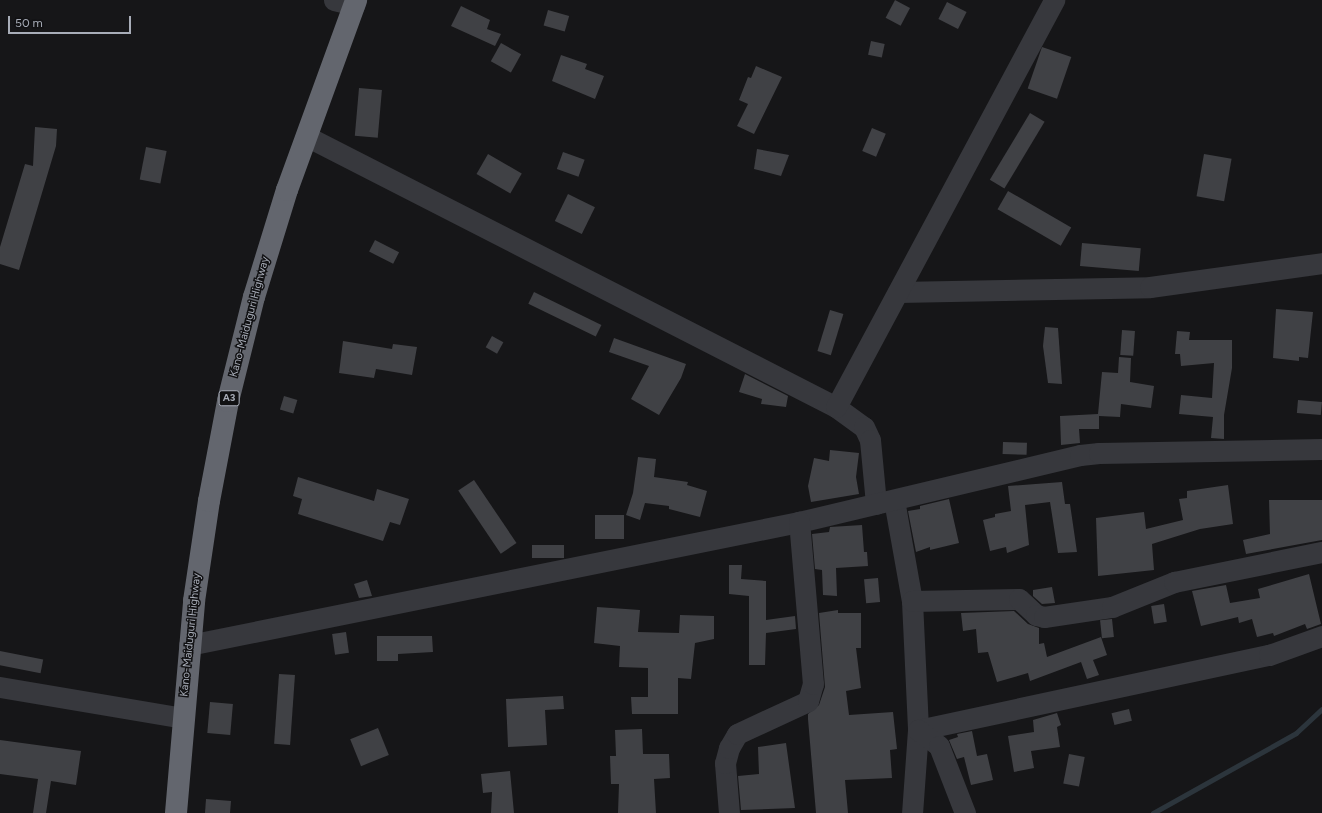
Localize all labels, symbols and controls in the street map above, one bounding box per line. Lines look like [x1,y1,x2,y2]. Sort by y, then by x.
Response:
scale bar [10,8,133,34]
text: 50 m [15,16,43,30]
street label: Kano-Maiduguri Highway [228,255,272,379]
road number: A3 [218,390,240,406]
street label: Kano-Maiduguri Highway [178,573,204,697]

